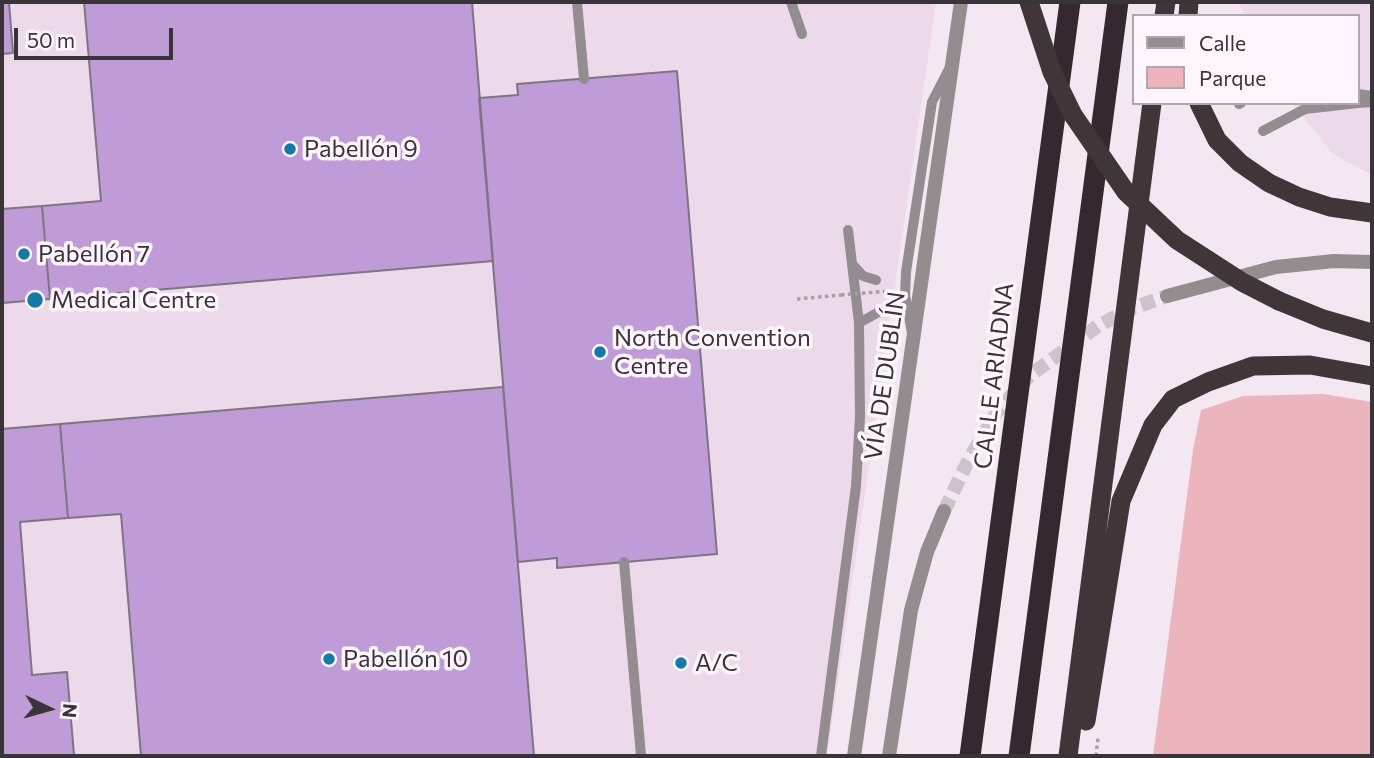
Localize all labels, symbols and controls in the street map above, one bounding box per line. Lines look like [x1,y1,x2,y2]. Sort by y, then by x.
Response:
scale bar [18,14,177,58]
legend [1132,14,1360,105]
text: 50 m [27,27,75,52]
text: Calle [1199,30,1246,55]
text: Parque [1199,65,1266,90]
place label: Pabellón 9 [304,135,418,163]
marker: Pabellón 9 [282,141,298,157]
place label: Pabellón 7 [38,240,150,268]
marker: Pabellón 7 [16,246,32,262]
street label: CALLE ARIADNA [968,281,1020,471]
place label: Medical Centre [51,286,216,314]
marker: Medical Centre [25,290,45,310]
street label: VÍA DE DUBLÍN [859,290,911,462]
place label: North Convention Centre [614,324,811,380]
marker: North Convention Centre [592,344,608,360]
place label: Pabellón 10 [343,645,468,673]
place label: A/C [695,649,738,677]
marker: Pabellón 10 [321,651,337,667]
marker: A/C [673,655,689,671]
north arrow [14,674,84,744]
text: N [58,703,82,719]

